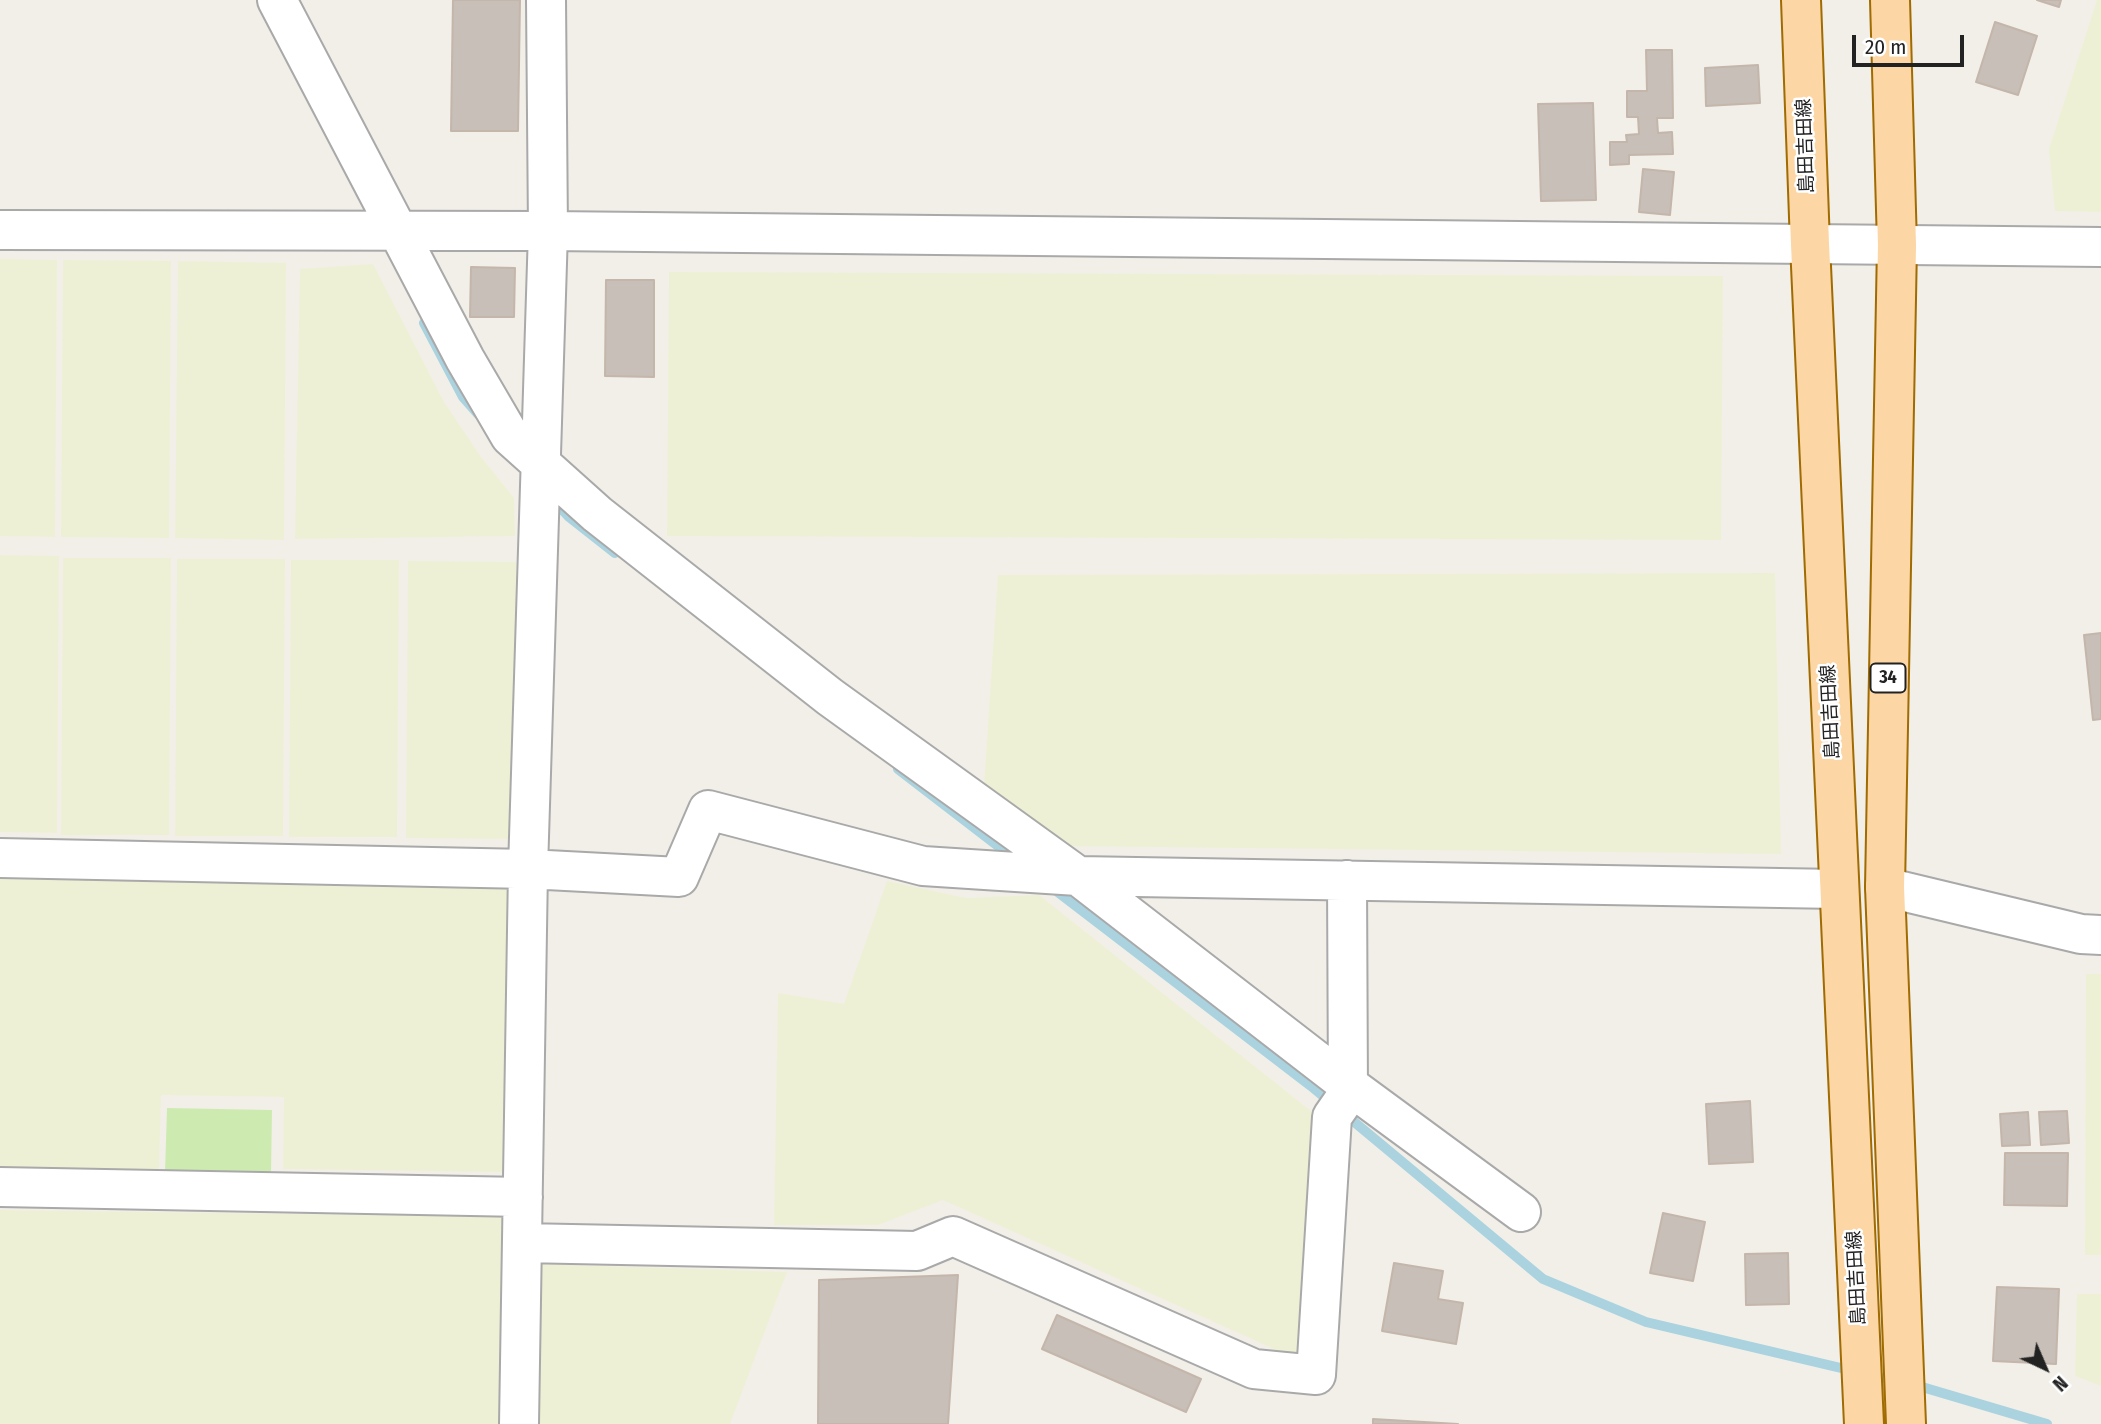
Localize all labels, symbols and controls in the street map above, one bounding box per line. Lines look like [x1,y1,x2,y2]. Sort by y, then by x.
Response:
scale bar [1856,21,1968,65]
text: 20 m [1865,34,1906,60]
street label: 島田吉田線 [1793,98,1819,194]
street label: 島田吉田線 [1817,664,1845,760]
road number: 34 [1870,664,1906,692]
street label: 島田吉田線 [1843,1230,1871,1326]
north arrow [2010,1333,2080,1403]
text: N [2048,1371,2072,1396]

